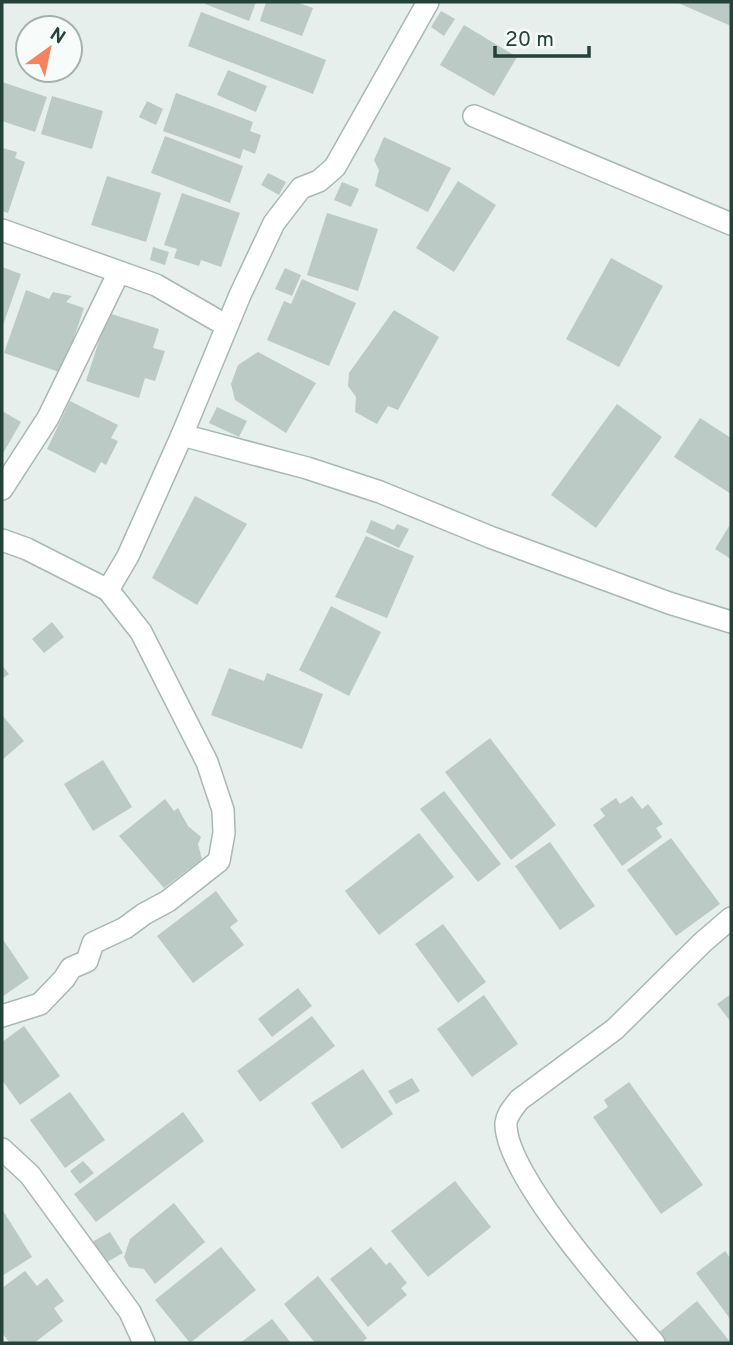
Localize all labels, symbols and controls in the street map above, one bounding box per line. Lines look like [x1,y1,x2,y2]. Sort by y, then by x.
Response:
north arrow [14,14,84,84]
scale bar [495,14,590,58]
text: N [45,23,69,50]
text: 20 m [505,27,554,54]

